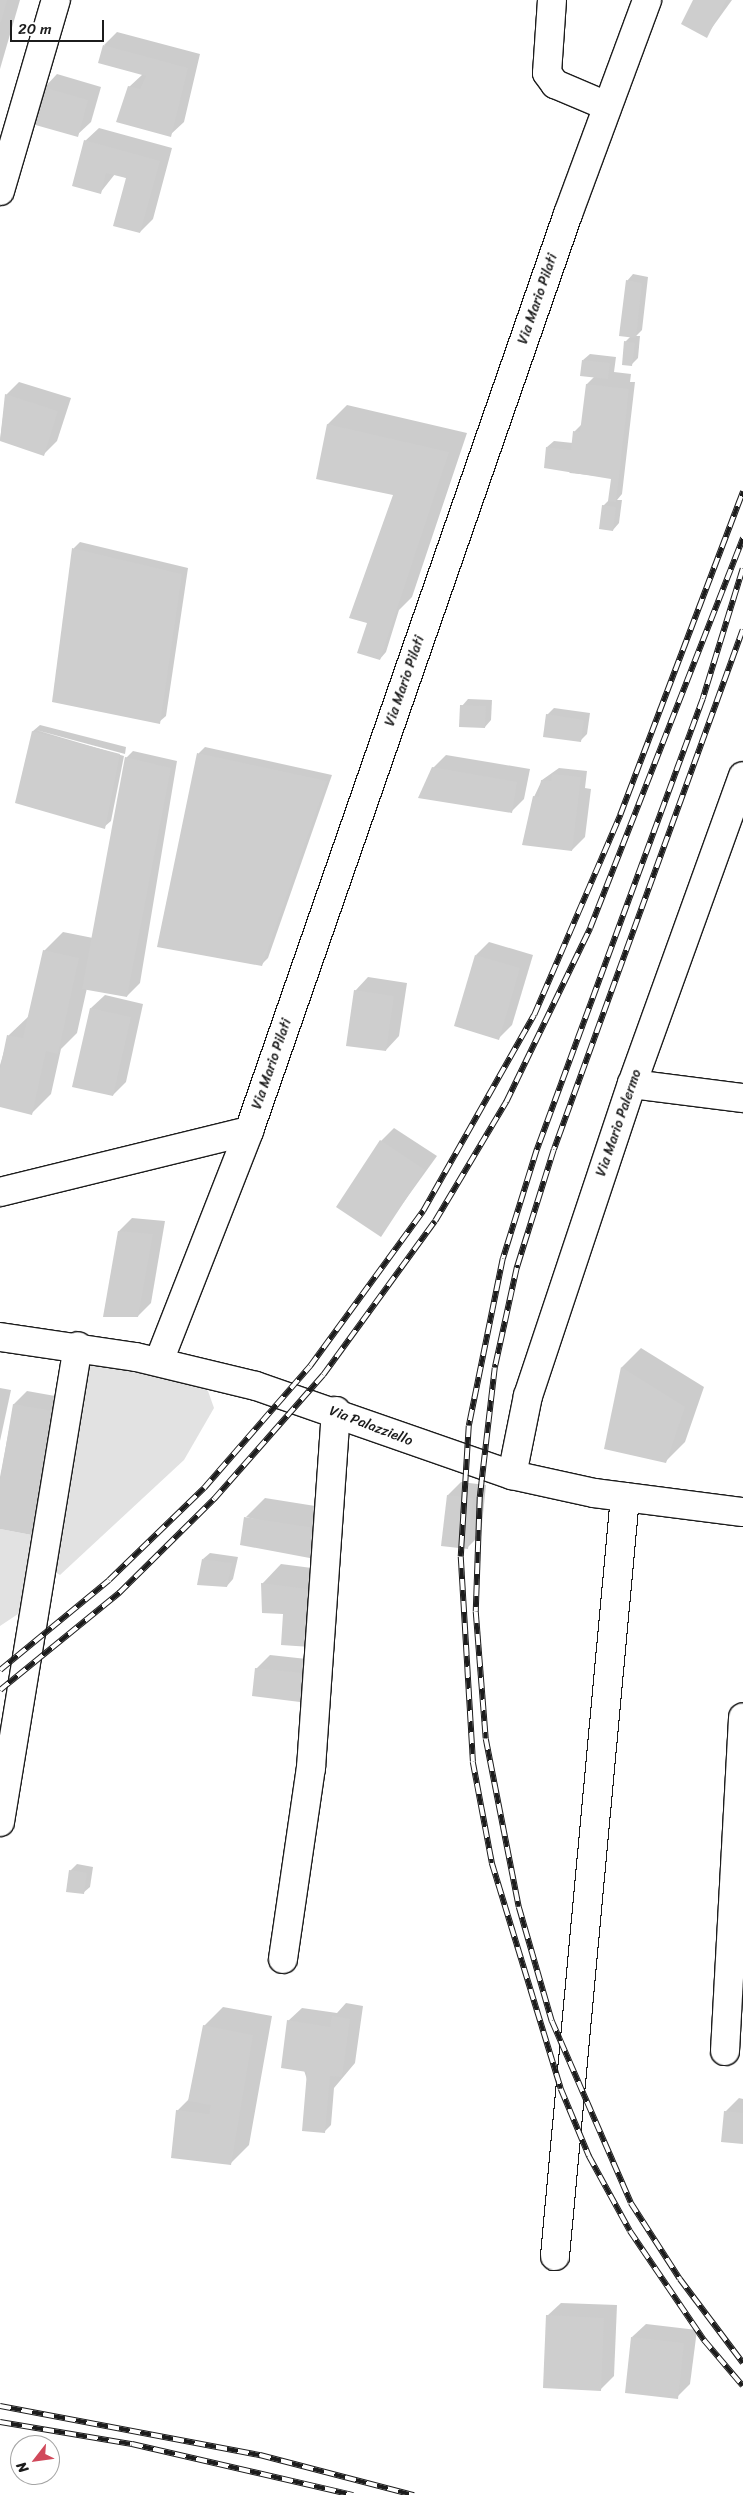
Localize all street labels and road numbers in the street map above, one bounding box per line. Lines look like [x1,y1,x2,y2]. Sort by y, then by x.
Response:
street label: Via Mario Pilati [515,251,561,347]
street label: Via Mario Pilati [382,633,428,729]
street label: Via Mario Pilati [249,1016,295,1112]
street label: Via Mario Palermo [593,1068,645,1178]
street label: Via Palazziello [327,1402,415,1450]

